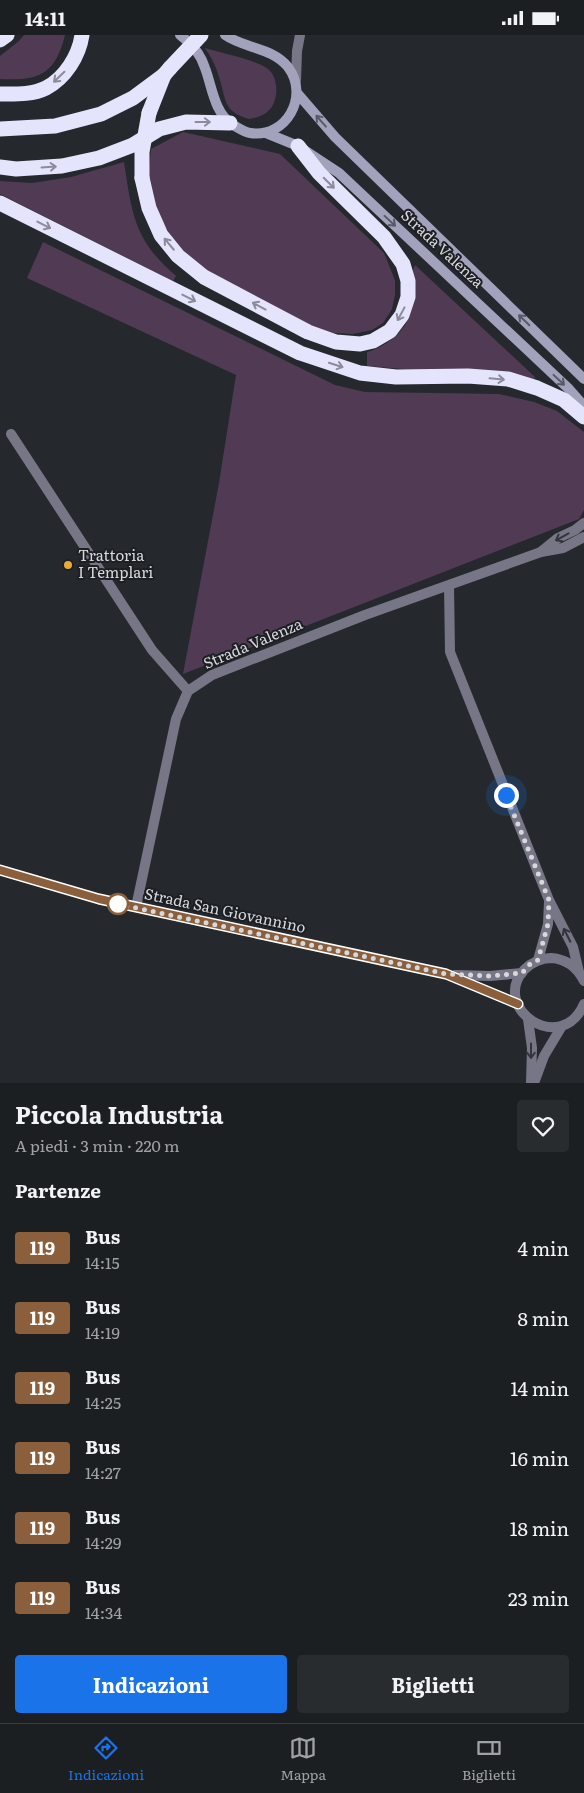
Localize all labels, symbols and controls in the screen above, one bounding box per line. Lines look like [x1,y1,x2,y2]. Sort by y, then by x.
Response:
text: 14:11 [25,4,66,32]
one-way arrow [53,71,66,83]
one-way arrow [315,114,327,127]
one-way arrow [194,117,210,127]
one-way arrow [40,162,56,171]
one-way arrow [323,177,335,190]
street label: Strada Valenza [396,203,490,293]
one-way arrow [383,215,396,227]
one-way arrow [36,220,51,230]
one-way arrow [163,238,174,251]
one-way arrow [181,293,196,303]
one-way arrow [252,301,267,310]
one-way arrow [396,307,406,322]
one-way arrow [519,315,531,327]
one-way arrow [328,361,344,370]
one-way arrow [489,374,505,383]
one-way arrow [553,374,566,386]
one-way arrow [555,532,570,542]
place label: Trattoria I Templari [78,543,153,583]
marker: Trattoria I Templari [62,559,74,571]
street label: Strada Valenza [199,611,306,674]
your location [494,783,519,808]
street label: Strada San Giovannino [143,881,308,938]
unlabelled marker [107,893,129,915]
one-way arrow [562,928,571,943]
one-way arrow [526,1042,536,1059]
text: Piccola Industria [15,1096,223,1131]
button: heart [517,1100,569,1152]
text: A piedi · 3 min · 220 m [15,1133,180,1157]
text: Partenze [15,1176,101,1204]
text: Bus [85,1222,120,1250]
text: 119 [30,1234,55,1261]
text: 4 min [517,1234,569,1262]
text: 14:15 [85,1250,120,1274]
text: Bus [85,1292,120,1320]
text: 119 [30,1304,55,1331]
text: 8 min [517,1304,569,1332]
text: 14:19 [85,1320,120,1344]
text: Bus [85,1362,120,1390]
text: 119 [30,1374,55,1401]
text: 14 min [510,1374,569,1402]
text: 14:25 [85,1390,121,1414]
text: Bus [85,1432,120,1460]
text: 119 [30,1444,55,1471]
text: 16 min [510,1444,569,1472]
text: 14:27 [85,1460,121,1484]
text: Bus [85,1502,120,1530]
text: 119 [30,1514,55,1541]
text: 18 min [510,1514,569,1542]
text: 14:29 [85,1530,121,1554]
text: Bus [85,1572,120,1600]
text: 119 [30,1584,55,1611]
text: 23 min [508,1584,569,1612]
text: 14:34 [85,1600,122,1624]
button: Indicazioni [15,1655,287,1713]
button: Biglietti [297,1655,569,1713]
tab: Indicazioni [68,1734,144,1784]
tab: Mappa [280,1734,326,1784]
tab: Biglietti [462,1734,516,1784]

